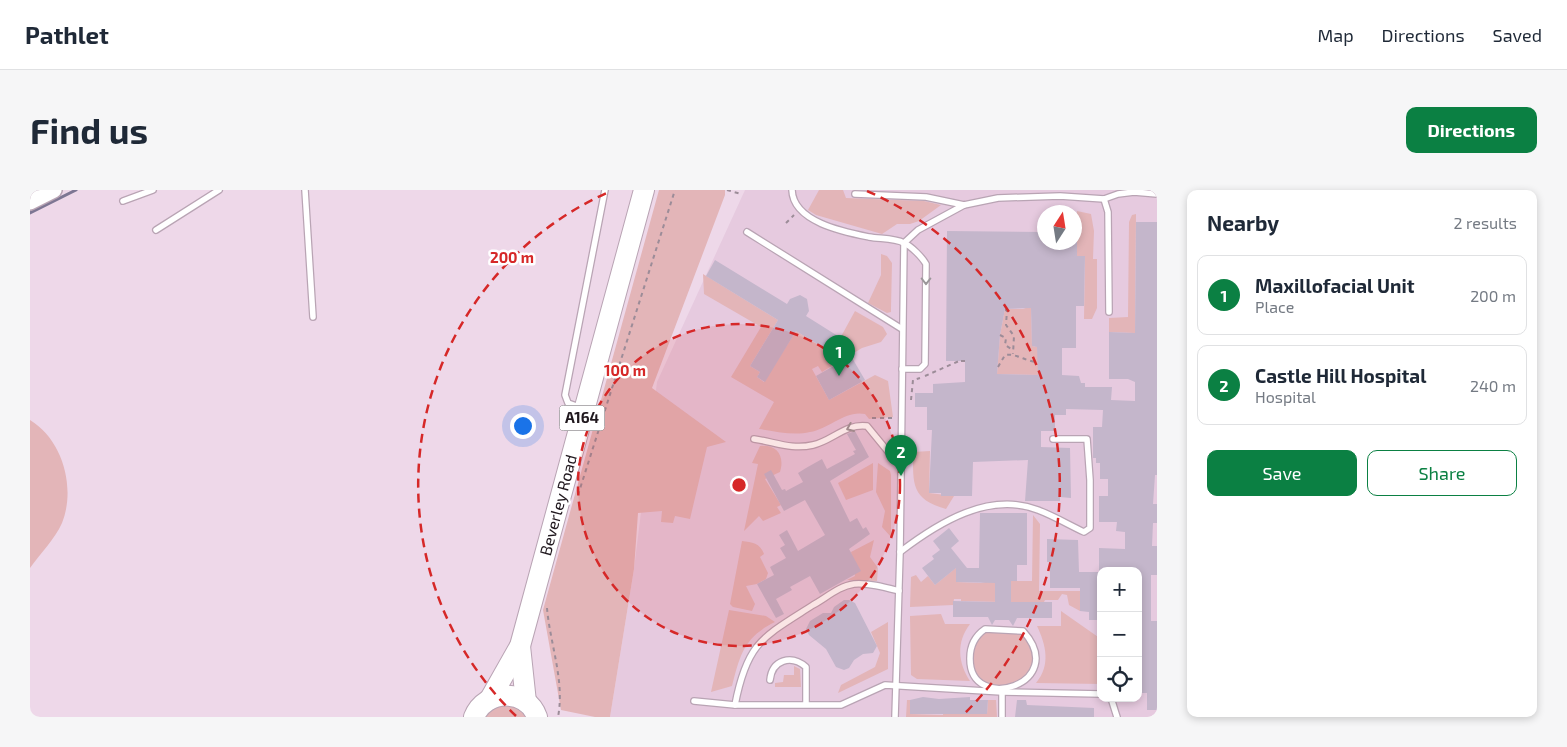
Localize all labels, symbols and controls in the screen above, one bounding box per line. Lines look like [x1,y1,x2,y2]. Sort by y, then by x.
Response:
text: Pathlet [25,20,109,49]
text: Map [1317,24,1354,46]
text: Directions [1382,24,1465,46]
text: Saved [1493,24,1542,46]
button: Directions [1406,107,1537,153]
text: Find us [30,109,148,151]
north arrow [1037,205,1082,250]
text: Nearby [1207,210,1279,235]
text: 2 results [1454,213,1517,232]
text: 200 m [490,248,534,266]
text: Maxillofacial Unit [1255,274,1414,297]
one-way arrow [921,278,931,286]
text: 1 [1221,286,1227,305]
text: 200 m [1470,286,1516,305]
text: Place [1255,297,1294,316]
pin: 1 [823,335,855,376]
text: 100 m [604,361,646,379]
text: Castle Hill Hospital [1255,364,1426,387]
text: 2 [1219,376,1229,395]
text: 240 m [1470,376,1516,395]
text: Hospital [1255,387,1316,406]
road number: A164 [560,406,604,430]
your location [510,413,536,439]
one-way arrow [846,421,855,432]
pin: 2 [885,435,917,476]
button: Save [1207,450,1357,496]
button: Share [1367,450,1517,496]
street label: Beverley Road [535,452,580,557]
centre of rings [730,476,748,494]
map controls [1097,567,1142,702]
button: + [1097,567,1142,612]
button: − [1097,612,1142,657]
button: locate [1097,657,1142,702]

